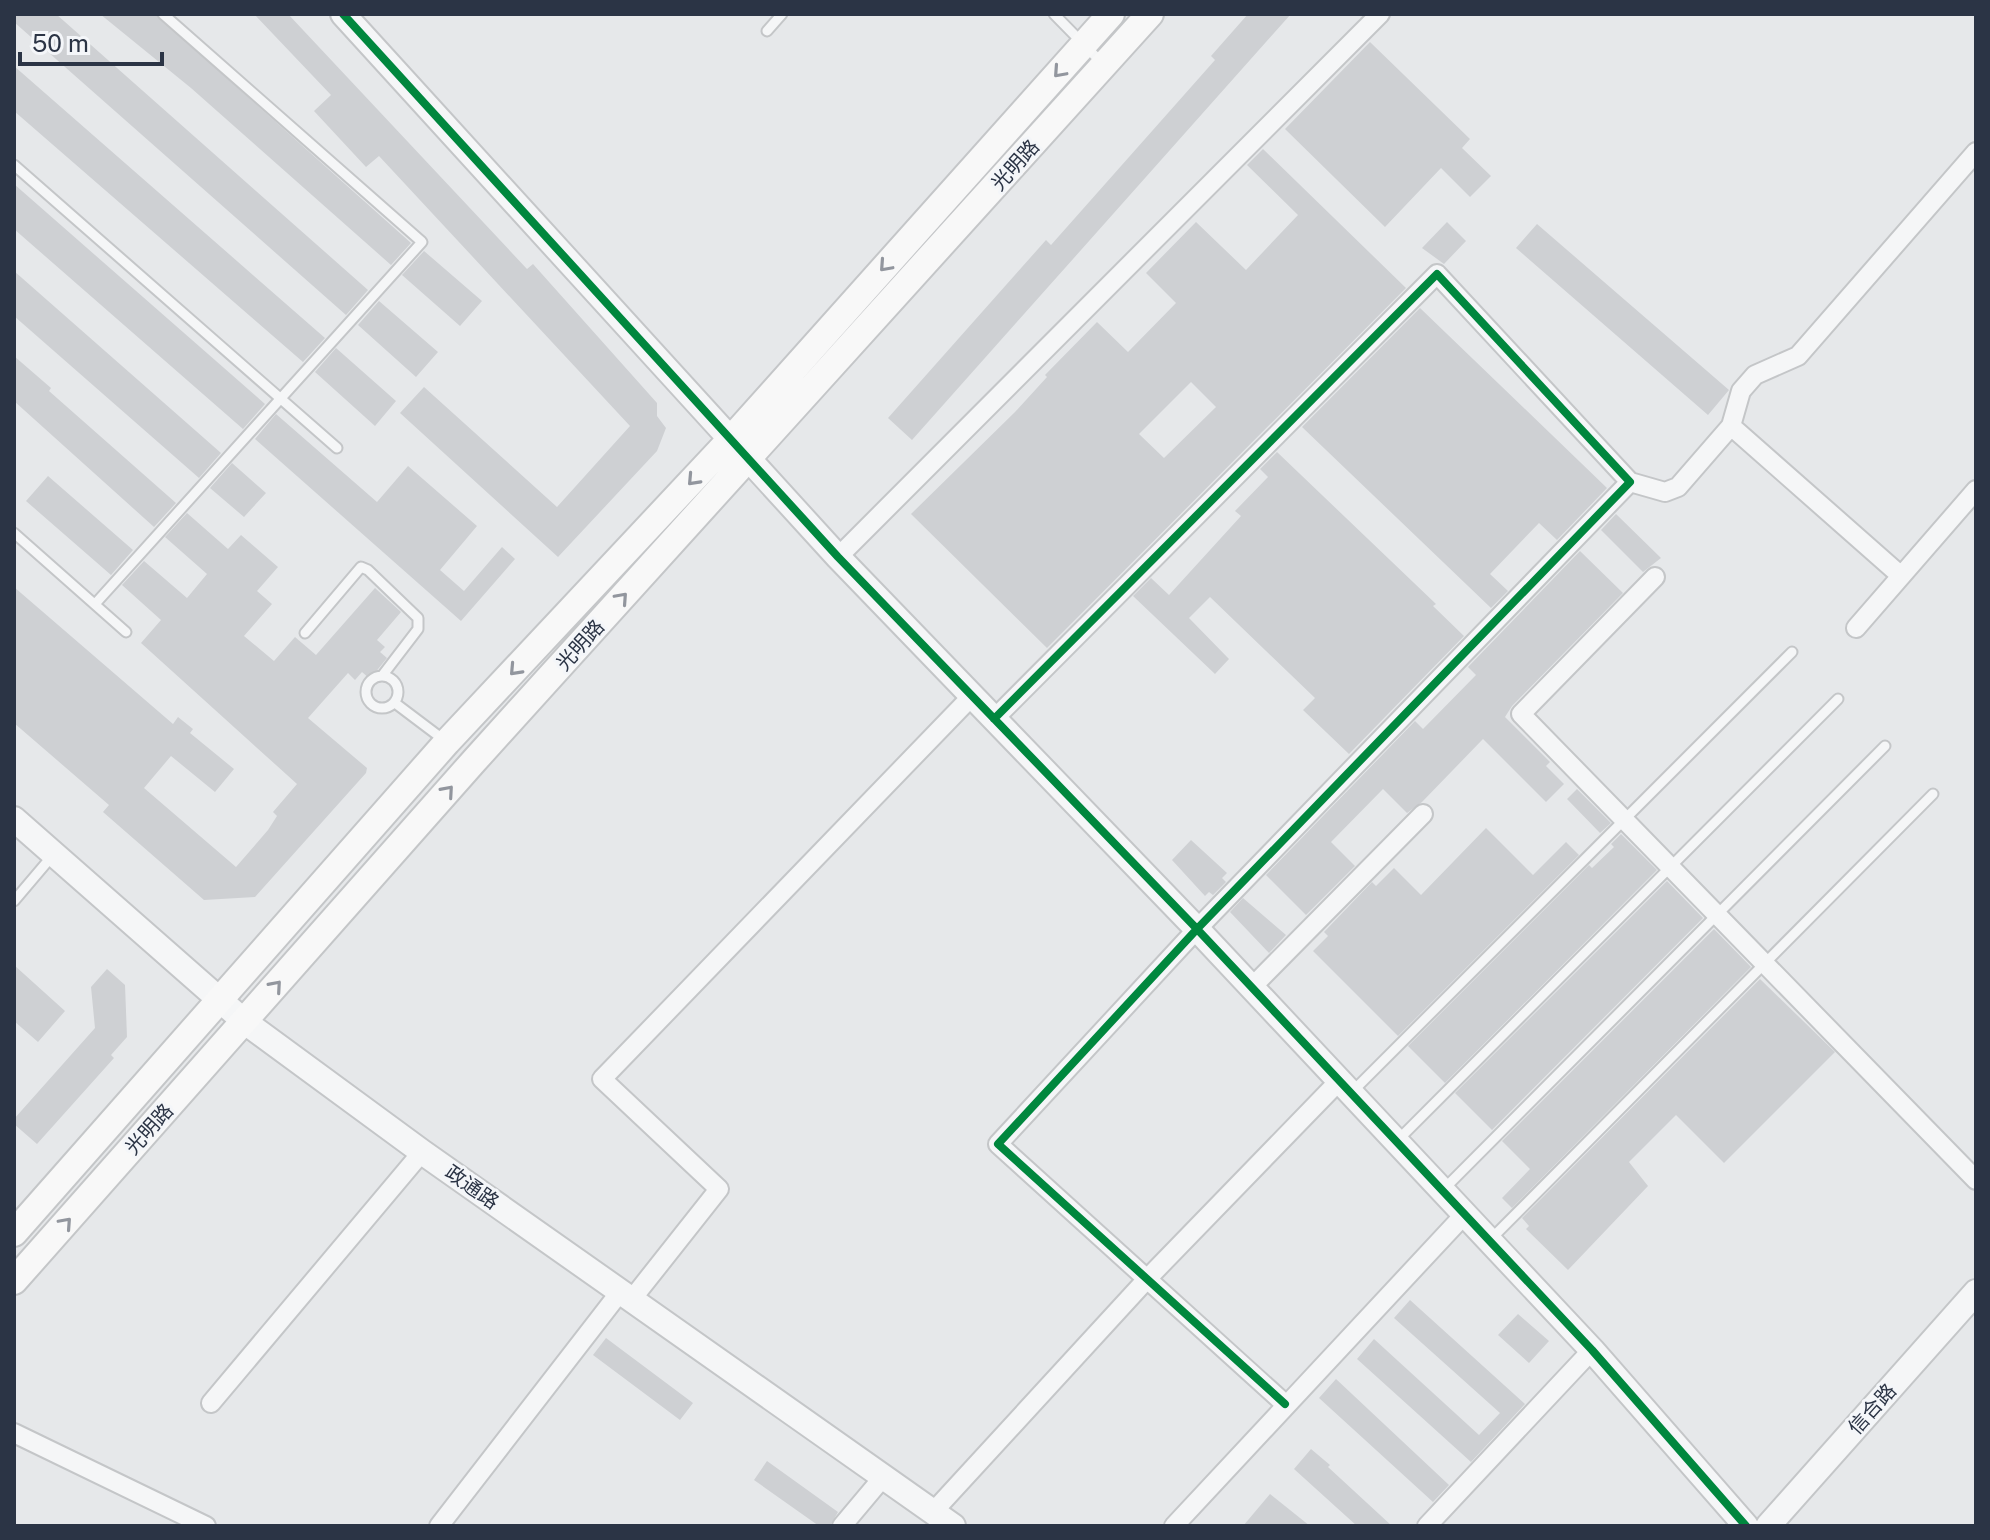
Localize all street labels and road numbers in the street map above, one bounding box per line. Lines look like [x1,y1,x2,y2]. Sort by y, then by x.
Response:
street label: 光明路 [986,135,1044,195]
street label: 光明路 [551,615,609,675]
street label: 光明路 [120,1099,178,1159]
street label: 政通路 [441,1160,503,1214]
street label: 信合路 [1843,1379,1901,1439]

